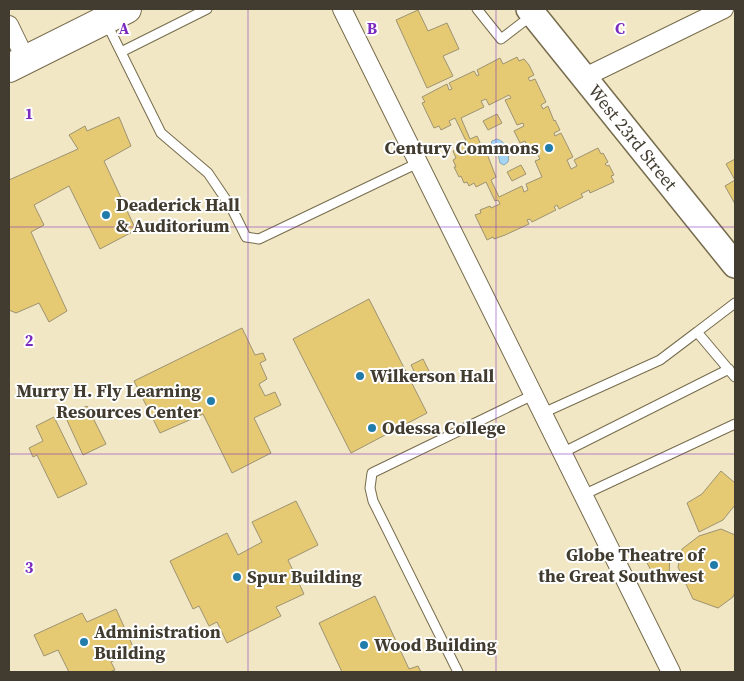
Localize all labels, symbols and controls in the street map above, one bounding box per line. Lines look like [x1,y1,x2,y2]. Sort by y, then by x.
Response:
text: A [119,17,130,39]
text: B [367,17,378,39]
text: C [615,17,625,39]
street label: West 23rd Street [582,79,683,196]
text: 1 [25,102,33,124]
place label: Century Commons [385,135,539,160]
marker: Century Commons [543,142,555,154]
place label: Deaderick Hall & Auditorium [116,192,240,238]
marker: Deaderick Hall & Auditorium [100,209,112,221]
text: 2 [25,329,34,351]
place label: Wilkerson Hall [370,363,495,388]
marker: Wilkerson Hall [354,370,366,382]
place label: Murry H. Fly Learning Resources Center [16,378,202,424]
marker: Murry H. Fly Learning Resources Center [205,395,217,407]
place label: Odessa College [382,415,506,440]
marker: Odessa College [366,422,378,434]
place label: Globe Theatre of the Great Southwest [538,542,706,588]
text: 3 [25,556,34,578]
marker: Globe Theatre of the Great Southwest [708,559,720,571]
place label: Spur Building [247,564,362,589]
marker: Spur Building [231,571,243,583]
place label: Administration Building [94,619,221,665]
place label: Wood Building [374,632,497,657]
marker: Administration Building [78,636,90,648]
marker: Wood Building [358,639,370,651]

